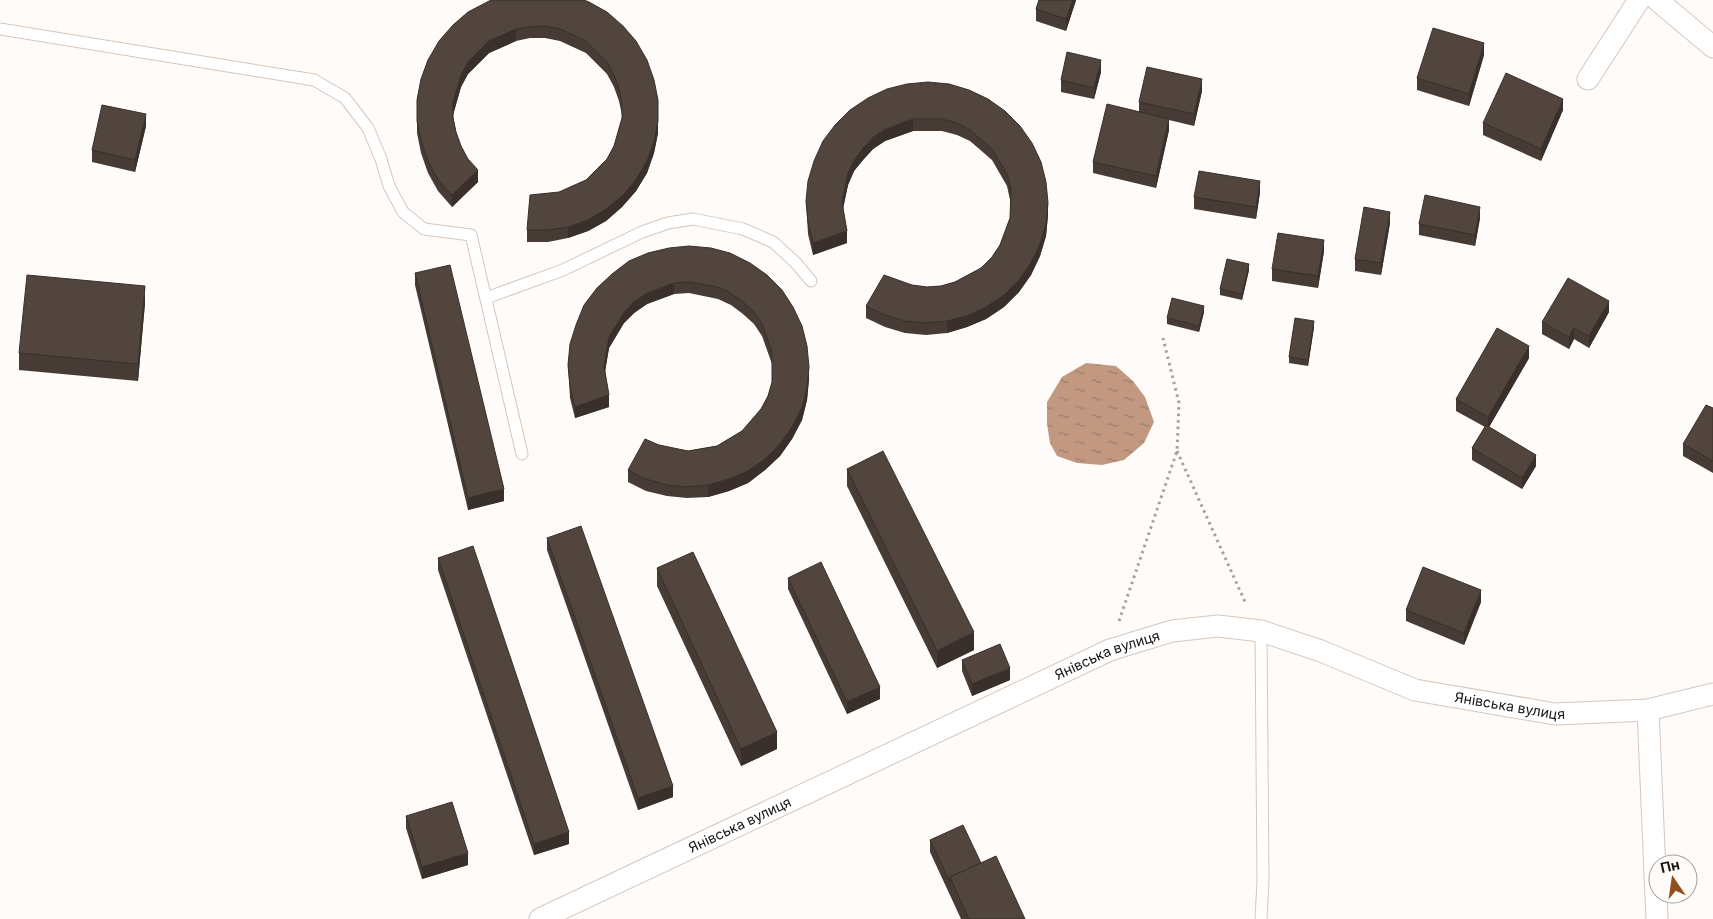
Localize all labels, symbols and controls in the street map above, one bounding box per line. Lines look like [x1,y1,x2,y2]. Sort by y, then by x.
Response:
street label: Янівська вулиця [1052,626,1162,683]
street label: Янівська вулиця [1454,688,1565,722]
street label: Янівська вулиця [686,793,794,856]
north arrow [1648,854,1698,904]
text: Пн [1659,855,1681,876]

